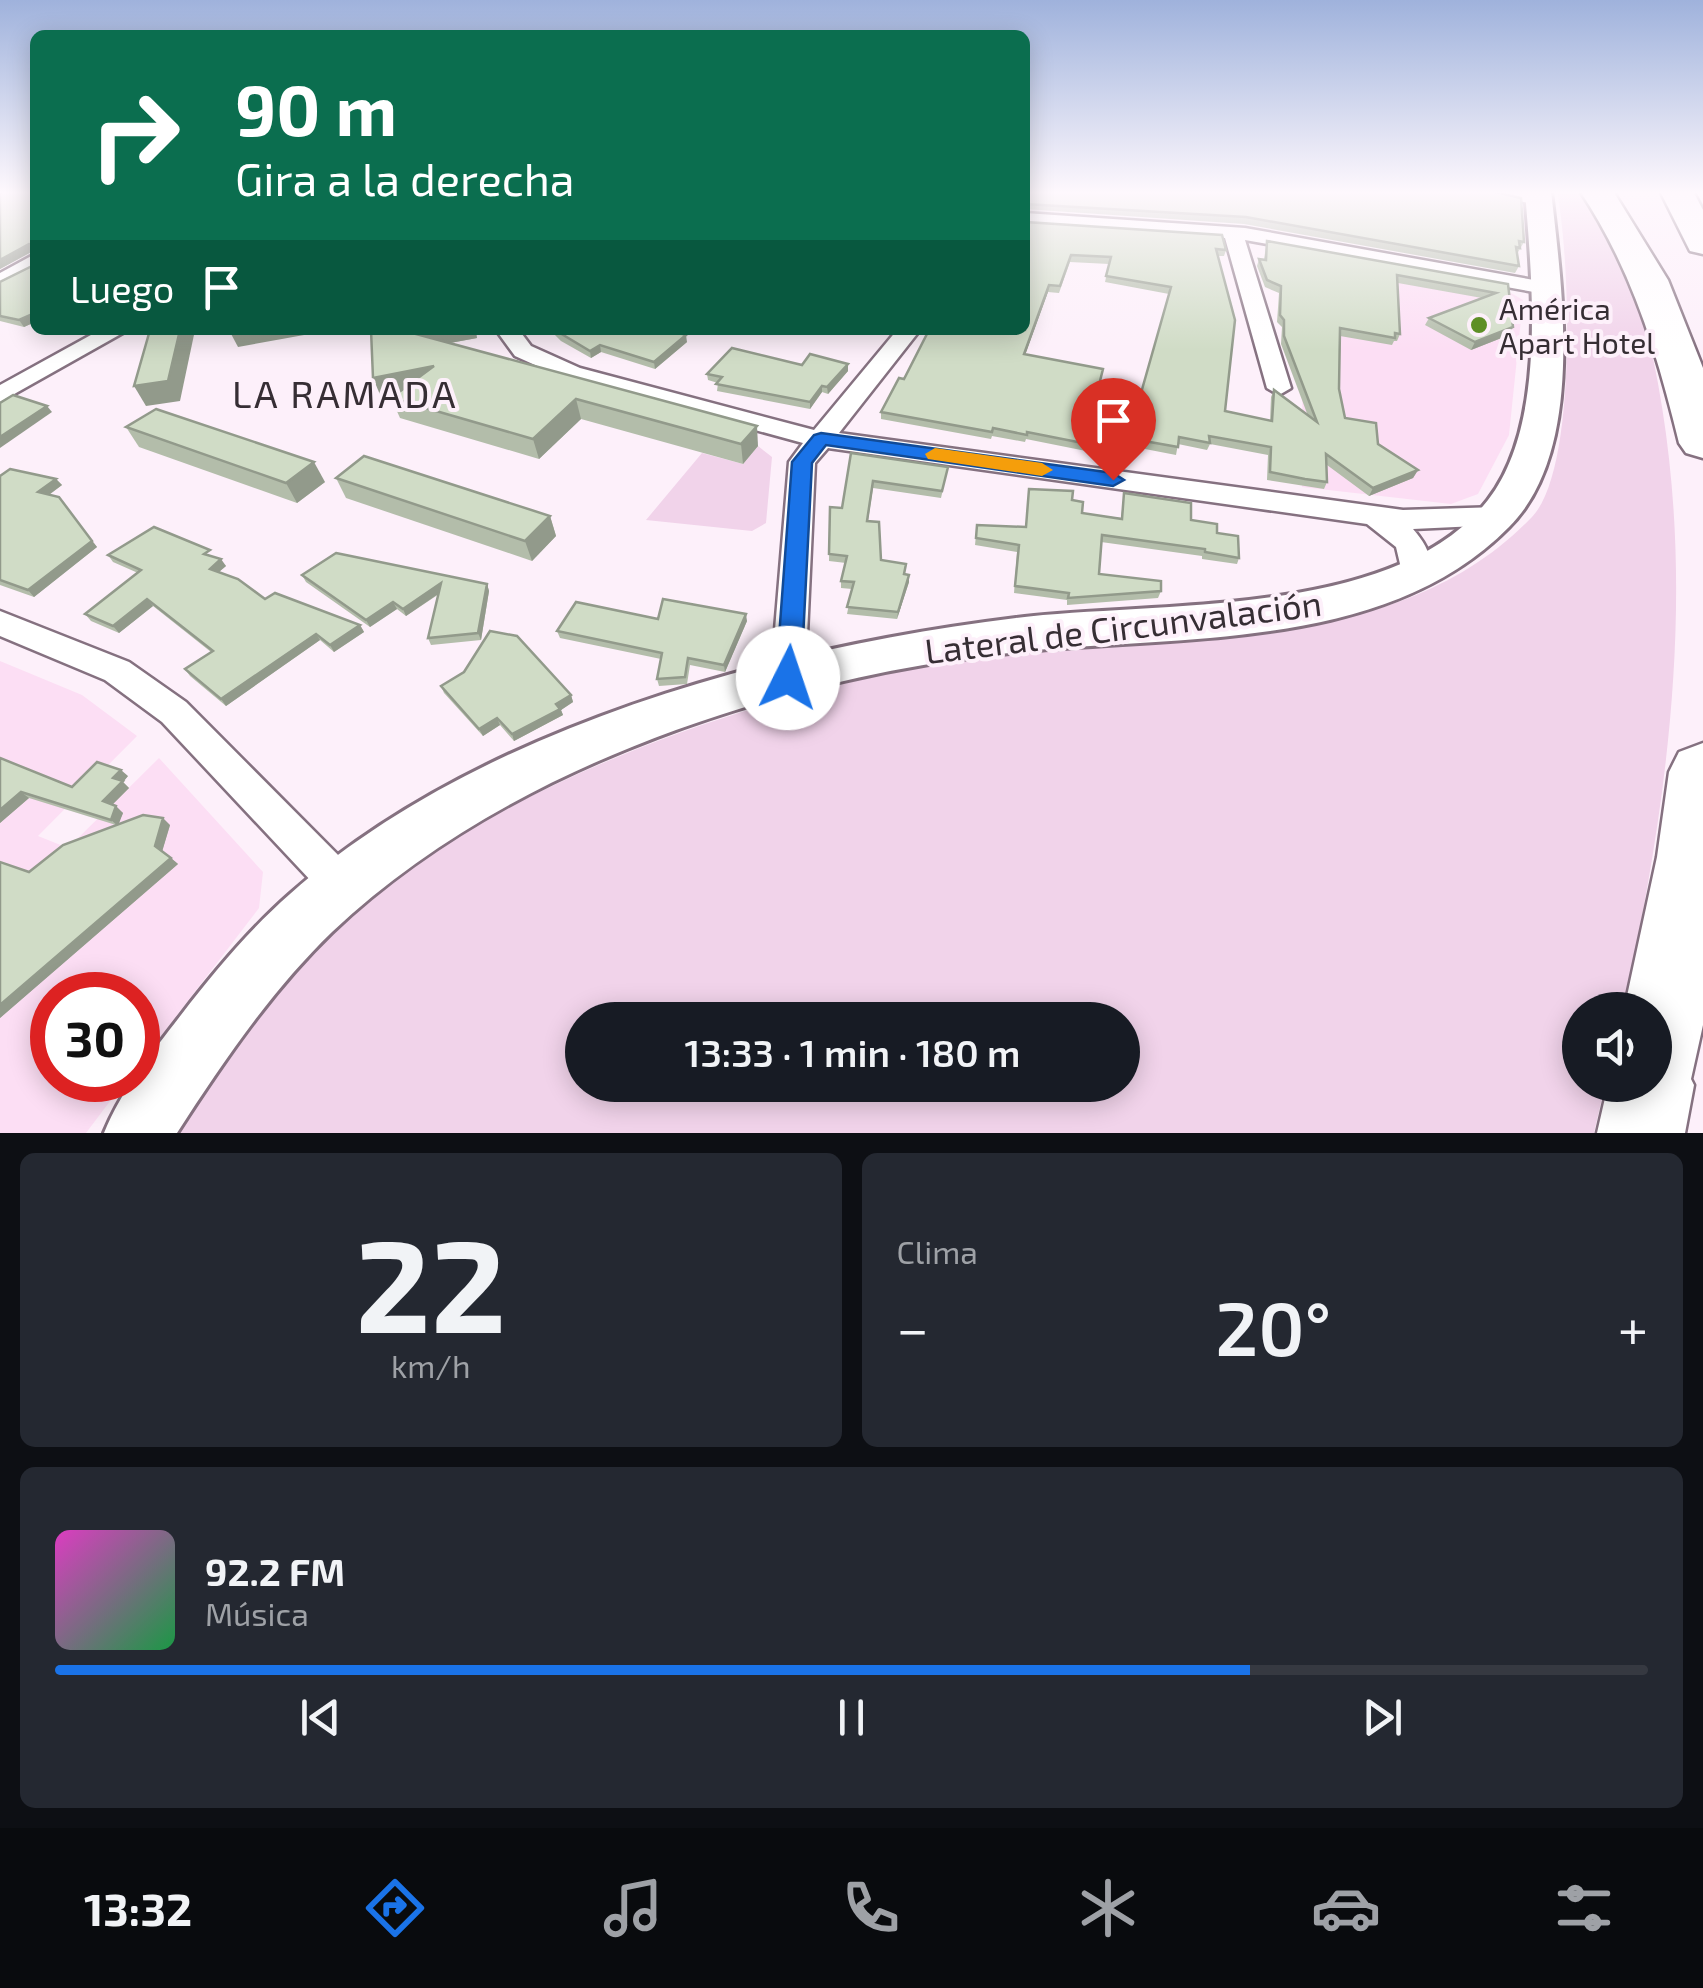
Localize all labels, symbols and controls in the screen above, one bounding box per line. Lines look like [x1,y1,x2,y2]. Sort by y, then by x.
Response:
text: 90 m [235,66,397,150]
icon: right [70,70,200,200]
text: Gira a la derecha [235,151,574,205]
icon: arrive [194,260,249,315]
text: Luego [70,265,174,311]
place label: América Apart Hotel [1499,290,1655,360]
marker: América Apart Hotel [1468,314,1490,336]
district label: LA RAMADA [232,370,458,416]
pin [1071,378,1156,481]
icon: arrive [1086,393,1141,448]
street label: Lateral de Circunvalación [922,581,1324,671]
position arrow [736,626,840,730]
speed limit sign: 30 [30,972,160,1102]
map controls [1562,992,1672,1102]
button: sound [1562,992,1672,1102]
text: 13:33 · 1 min · 180 m [685,1029,1020,1075]
text: 22 [355,1203,506,1359]
text: Clima [897,1232,978,1270]
text: 20° [1215,1281,1331,1371]
text: − [897,1294,929,1360]
text: + [1618,1294,1648,1360]
text: km/h [391,1346,470,1384]
text: 92.2 FM [205,1548,345,1594]
text: Música [205,1594,309,1632]
icon: previous [293,1690,348,1745]
icon: pause [824,1690,879,1745]
icon: next [1355,1690,1410,1745]
icon: directions [360,1873,430,1943]
icon: music [598,1873,668,1943]
icon: phone [836,1873,906,1943]
icon: climate [1073,1873,1143,1943]
icon: car [1311,1873,1381,1943]
icon: filters [1549,1873,1619,1943]
text: 13:32 [84,1881,192,1935]

